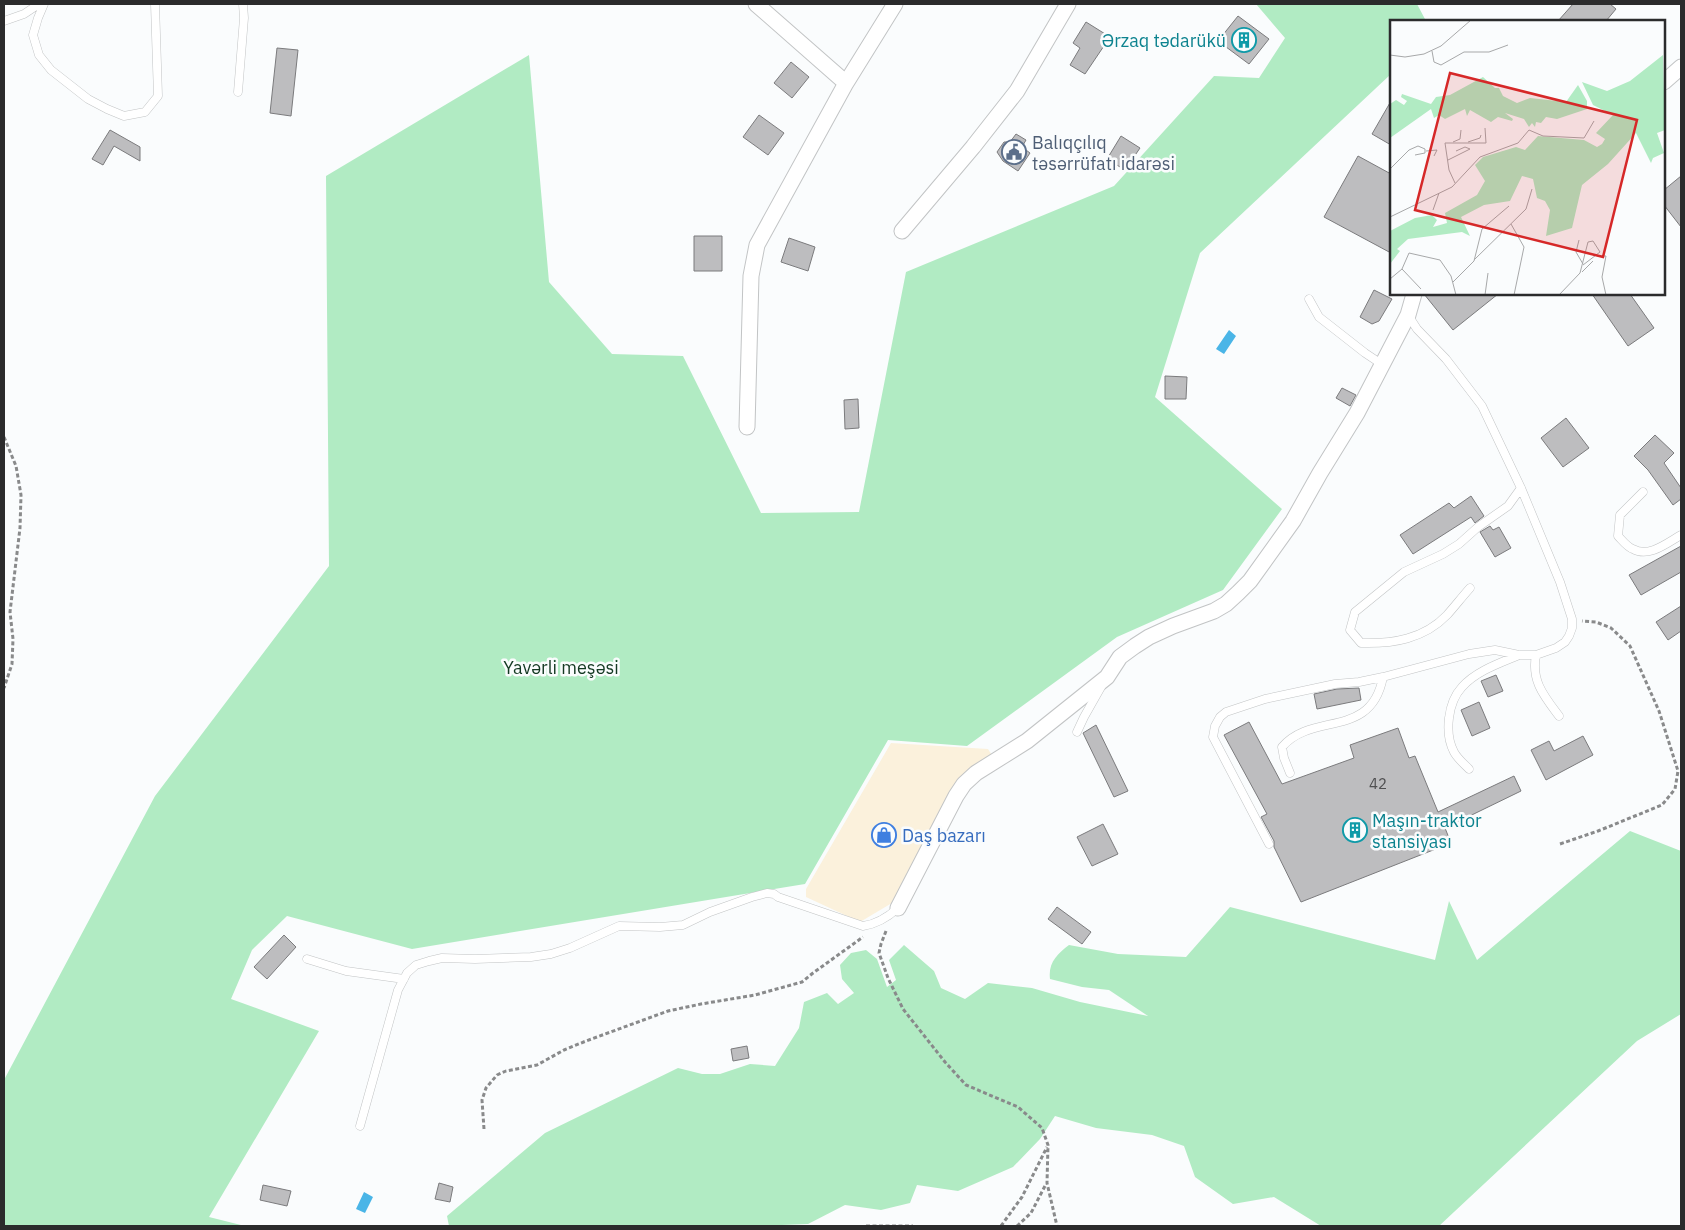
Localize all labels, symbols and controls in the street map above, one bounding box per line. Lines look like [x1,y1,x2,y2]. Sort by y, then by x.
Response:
inset map [1390,20,1665,295]
building icon: Ərzaq tədarükü [1231,27,1257,53]
place label: Ərzaq tədarükü [1101,29,1226,52]
place label: Balıqçılıq təsərrüfatı idarəsi [1032,131,1175,175]
public building icon: Balıqçılıq təsərrüfatı idarəsi [1001,139,1027,165]
park label: Yavərli meşəsi [503,656,619,679]
house number: 42 [1369,774,1387,793]
place label: Maşın-traktor stansiyası [1372,809,1482,853]
building icon: Maşın-traktor stansiyası [1342,817,1368,843]
shop icon: Daş bazarı [871,822,897,848]
place label: Daş bazarı [902,824,986,847]

